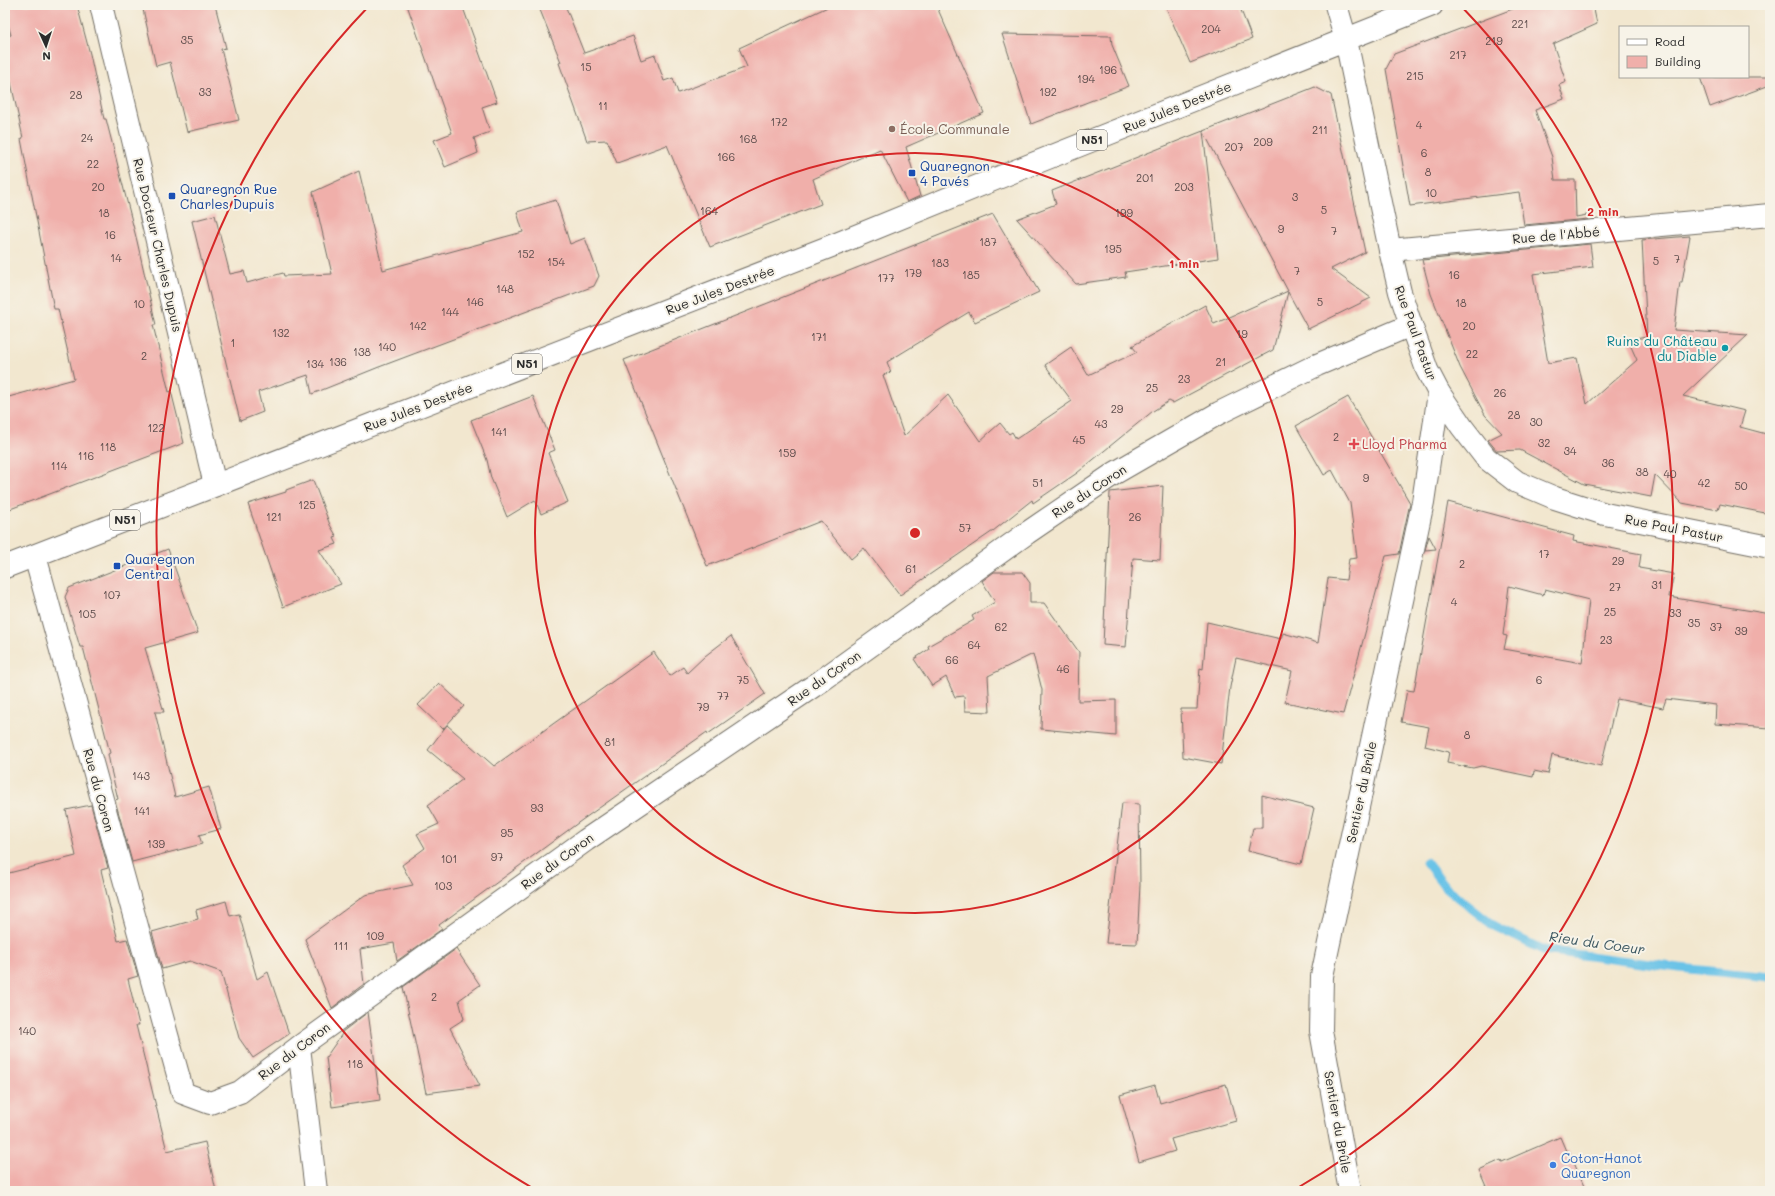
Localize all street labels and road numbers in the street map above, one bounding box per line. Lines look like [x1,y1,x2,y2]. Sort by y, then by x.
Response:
street label: Rue Jules Destrée [1120,77,1233,136]
road number: N51 [1077,130,1107,150]
street label: Rue Docteur Charles Dupuis [130,156,187,334]
street label: Rue de l'Abbé [1511,222,1600,247]
street label: Rue Jules Destrée [663,261,777,318]
street label: Rue Paul Pastur [1391,283,1442,383]
road number: N51 [512,354,542,374]
street label: Rue Jules Destrée [361,378,475,435]
street label: Rue du Coron [1048,460,1129,521]
road number: N51 [110,510,140,530]
street label: Rue Paul Pastur [1623,510,1725,545]
street label: Rue du Coron [784,646,864,709]
street label: Sentier du Brûle [1341,739,1380,844]
street label: Rue du Coron [80,746,119,833]
street label: Rue du Coron [517,829,596,893]
street label: Rue du Coron [254,1018,333,1083]
street label: Sentier du Brûle [1321,1069,1356,1174]

